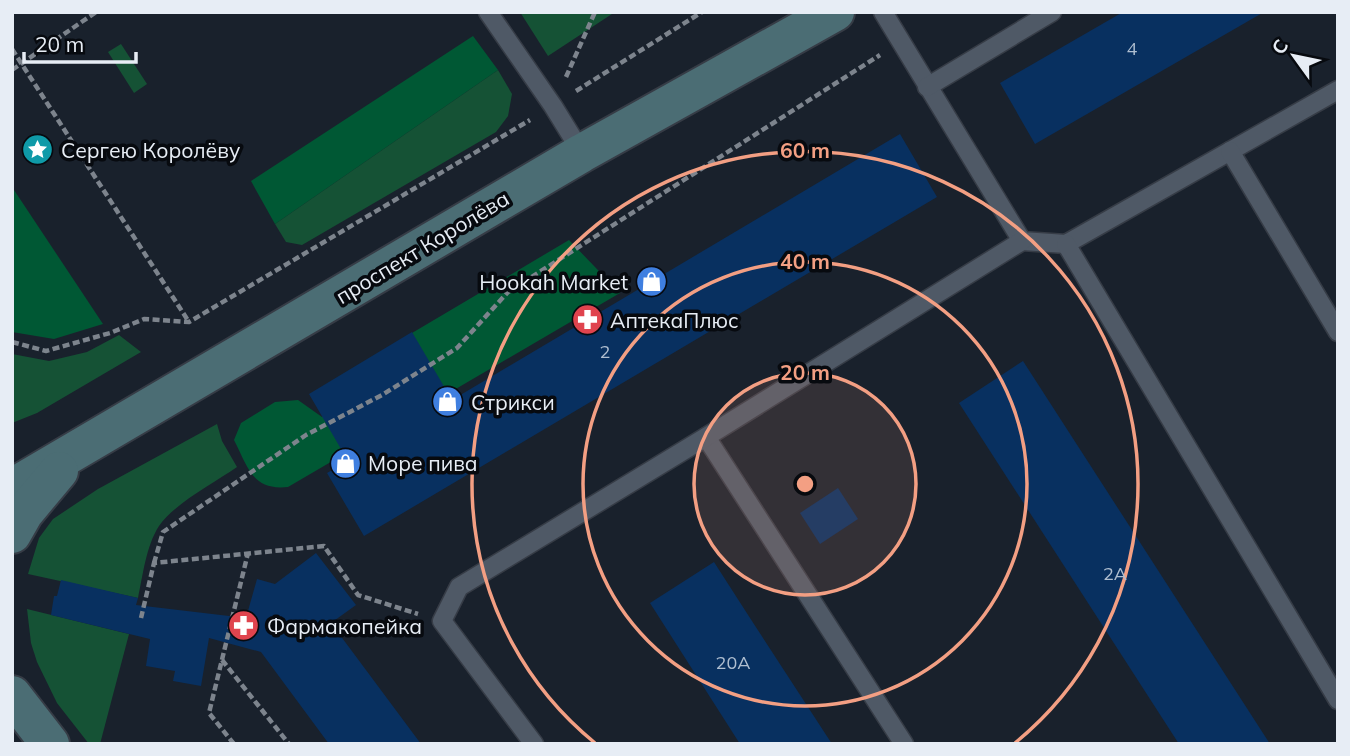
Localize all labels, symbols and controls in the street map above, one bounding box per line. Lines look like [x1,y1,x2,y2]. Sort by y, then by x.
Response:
scale bar [24,21,136,65]
north arrow [1259,21,1329,91]
text: 20 m [35,31,84,57]
text: С [1266,35,1293,59]
house number: 4 [1127,37,1138,60]
place icon: Сергею Королёву [21,133,55,167]
place label: Сергею Королёву [61,137,240,163]
text: 60 m [780,137,830,163]
street label: проспект Королёва [331,185,513,309]
text: 40 m [780,248,830,274]
shop icon: Hookah Market [634,265,668,299]
place label: Hookah Market [479,269,628,295]
pharmacy icon: АптекаПлюс [570,303,604,337]
place label: АптекаПлюс [610,307,739,333]
house number: 2 [600,340,610,363]
text: 20 m [780,359,830,385]
shop icon: Стрикси [431,385,465,419]
place label: Стрикси [471,389,555,415]
shop icon: Море пива [328,446,362,480]
place label: Море пива [368,450,478,476]
centre of rings [793,472,817,496]
house number: 2А [1103,562,1127,585]
pharmacy icon: Фармакопейка [227,609,261,643]
place label: Фармакопейка [267,613,422,639]
house number: 20А [716,651,750,674]

